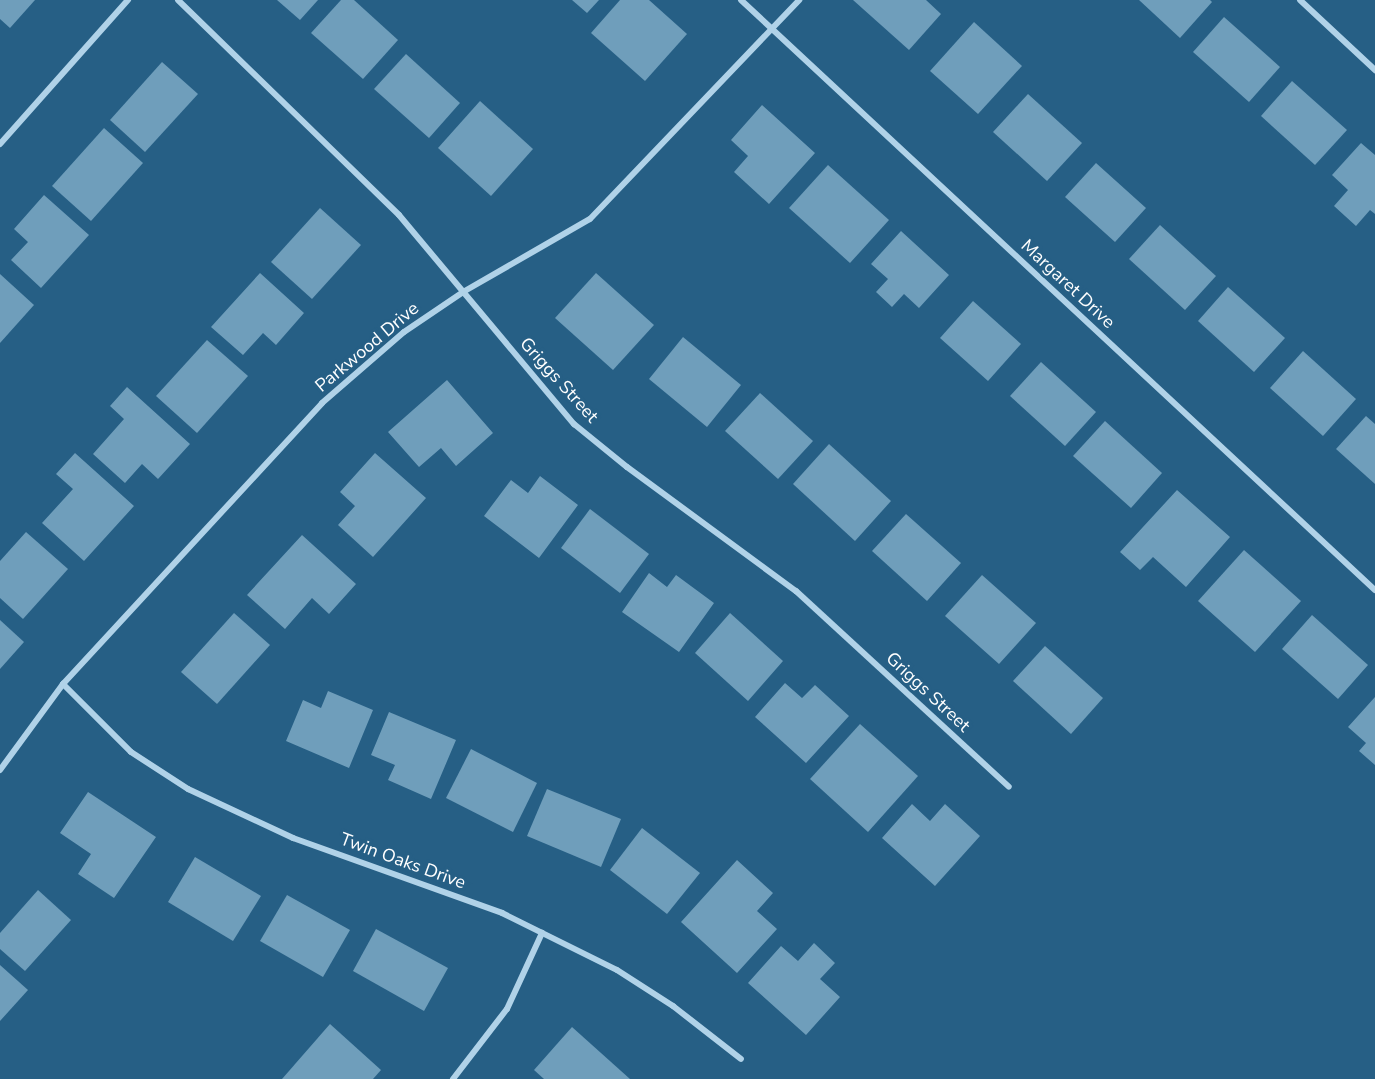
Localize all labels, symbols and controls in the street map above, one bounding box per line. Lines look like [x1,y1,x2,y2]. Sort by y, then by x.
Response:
street label: Margaret Drive [1016,235,1120,333]
street label: Parkwood Drive [311,297,423,397]
street label: Griggs Street [515,333,603,427]
street label: Griggs Street [881,648,975,736]
street label: Twin Oaks Drive [337,828,469,894]

